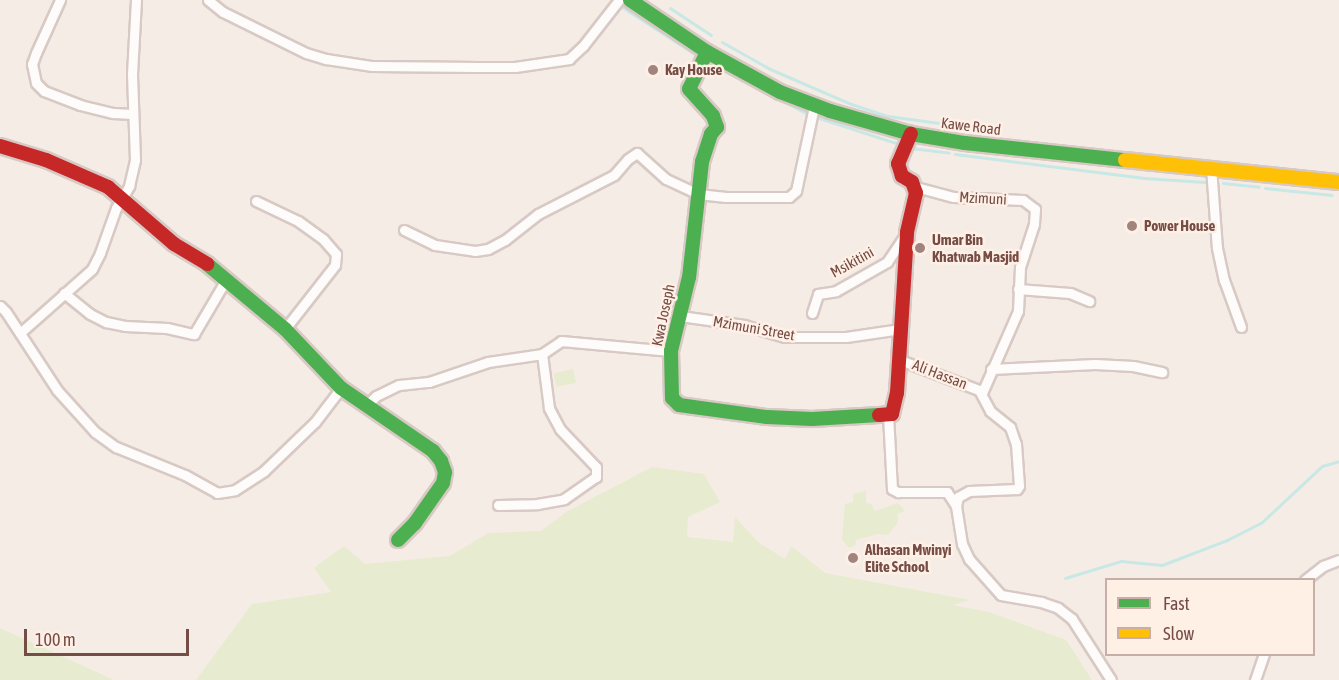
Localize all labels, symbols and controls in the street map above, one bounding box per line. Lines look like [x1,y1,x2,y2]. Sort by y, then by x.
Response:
place label: Kay House [665,61,722,79]
marker: Kay House [646,63,660,77]
street label: Kawe Road [940,113,1002,139]
street label: Mzimuni [959,188,1007,208]
place label: Power House [1144,217,1215,235]
marker: Power House [1125,219,1139,233]
place label: Umar Bin Khatwab Masjid [932,230,1019,265]
marker: Umar Bin Khatwab Masjid [913,241,927,255]
street label: Msikitini [827,243,877,281]
street label: Kwa Joseph [648,282,678,348]
street label: Mzimuni Street [712,312,796,344]
street label: Ali Hassan [910,355,970,393]
place label: Alhasan Mwinyi Elite School [865,540,952,575]
marker: Alhasan Mwinyi Elite School [846,551,860,565]
legend [1105,578,1315,656]
text: Fast [1163,593,1190,614]
scale bar [27,617,192,655]
text: Slow [1163,623,1194,644]
text: 100 m [35,629,76,650]

